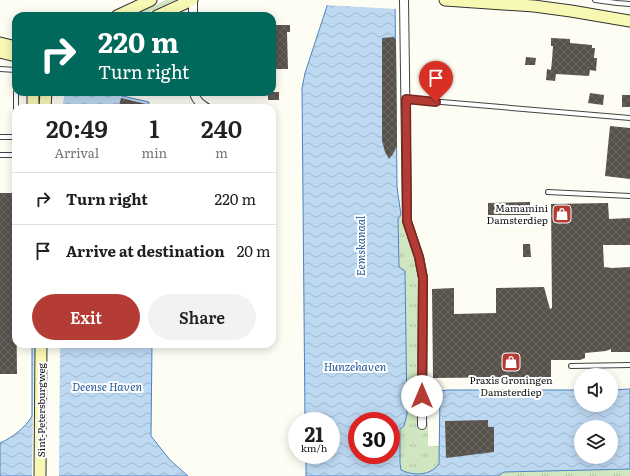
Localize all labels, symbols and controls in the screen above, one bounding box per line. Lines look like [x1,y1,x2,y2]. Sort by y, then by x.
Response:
text: 220 m [98,20,179,62]
icon: right [32,28,84,80]
text: Turn right [98,58,189,85]
pin [419,61,453,102]
icon: arrive [425,67,447,89]
text: 20:49 [46,110,108,145]
text: 1 [149,110,159,145]
text: 240 [201,110,242,145]
text: Arrival [55,143,99,162]
text: min [142,143,167,162]
text: m [215,143,228,162]
text: Turn right [66,187,148,210]
text: 220 m [215,187,256,210]
icon: right [32,188,54,210]
place label: Mamamini Damsterdiep [487,200,549,227]
shop icon: Mamamini Damsterdiep [551,203,573,225]
water label: Eemskanaal [352,215,368,276]
text: Arrive at destination [66,239,225,262]
text: 20 m [237,239,270,262]
icon: arrive [32,240,54,262]
button: Exit [32,294,140,340]
button: Share [148,294,256,340]
shop icon: Praxis Groningen Damsterdiep [500,351,522,373]
water label: Hunzehaven [324,358,387,374]
street label: Sint-Petersburgweg [33,362,48,457]
map controls [574,368,618,464]
button: sound [574,368,618,412]
place label: Praxis Groningen Damsterdiep [469,372,553,399]
position arrow [401,375,443,417]
water label: Deense Haven [72,378,142,394]
speed limit sign: 30 [348,412,400,464]
text: 21 [304,418,324,448]
button: layers [574,420,618,464]
text: km/h [301,440,327,455]

